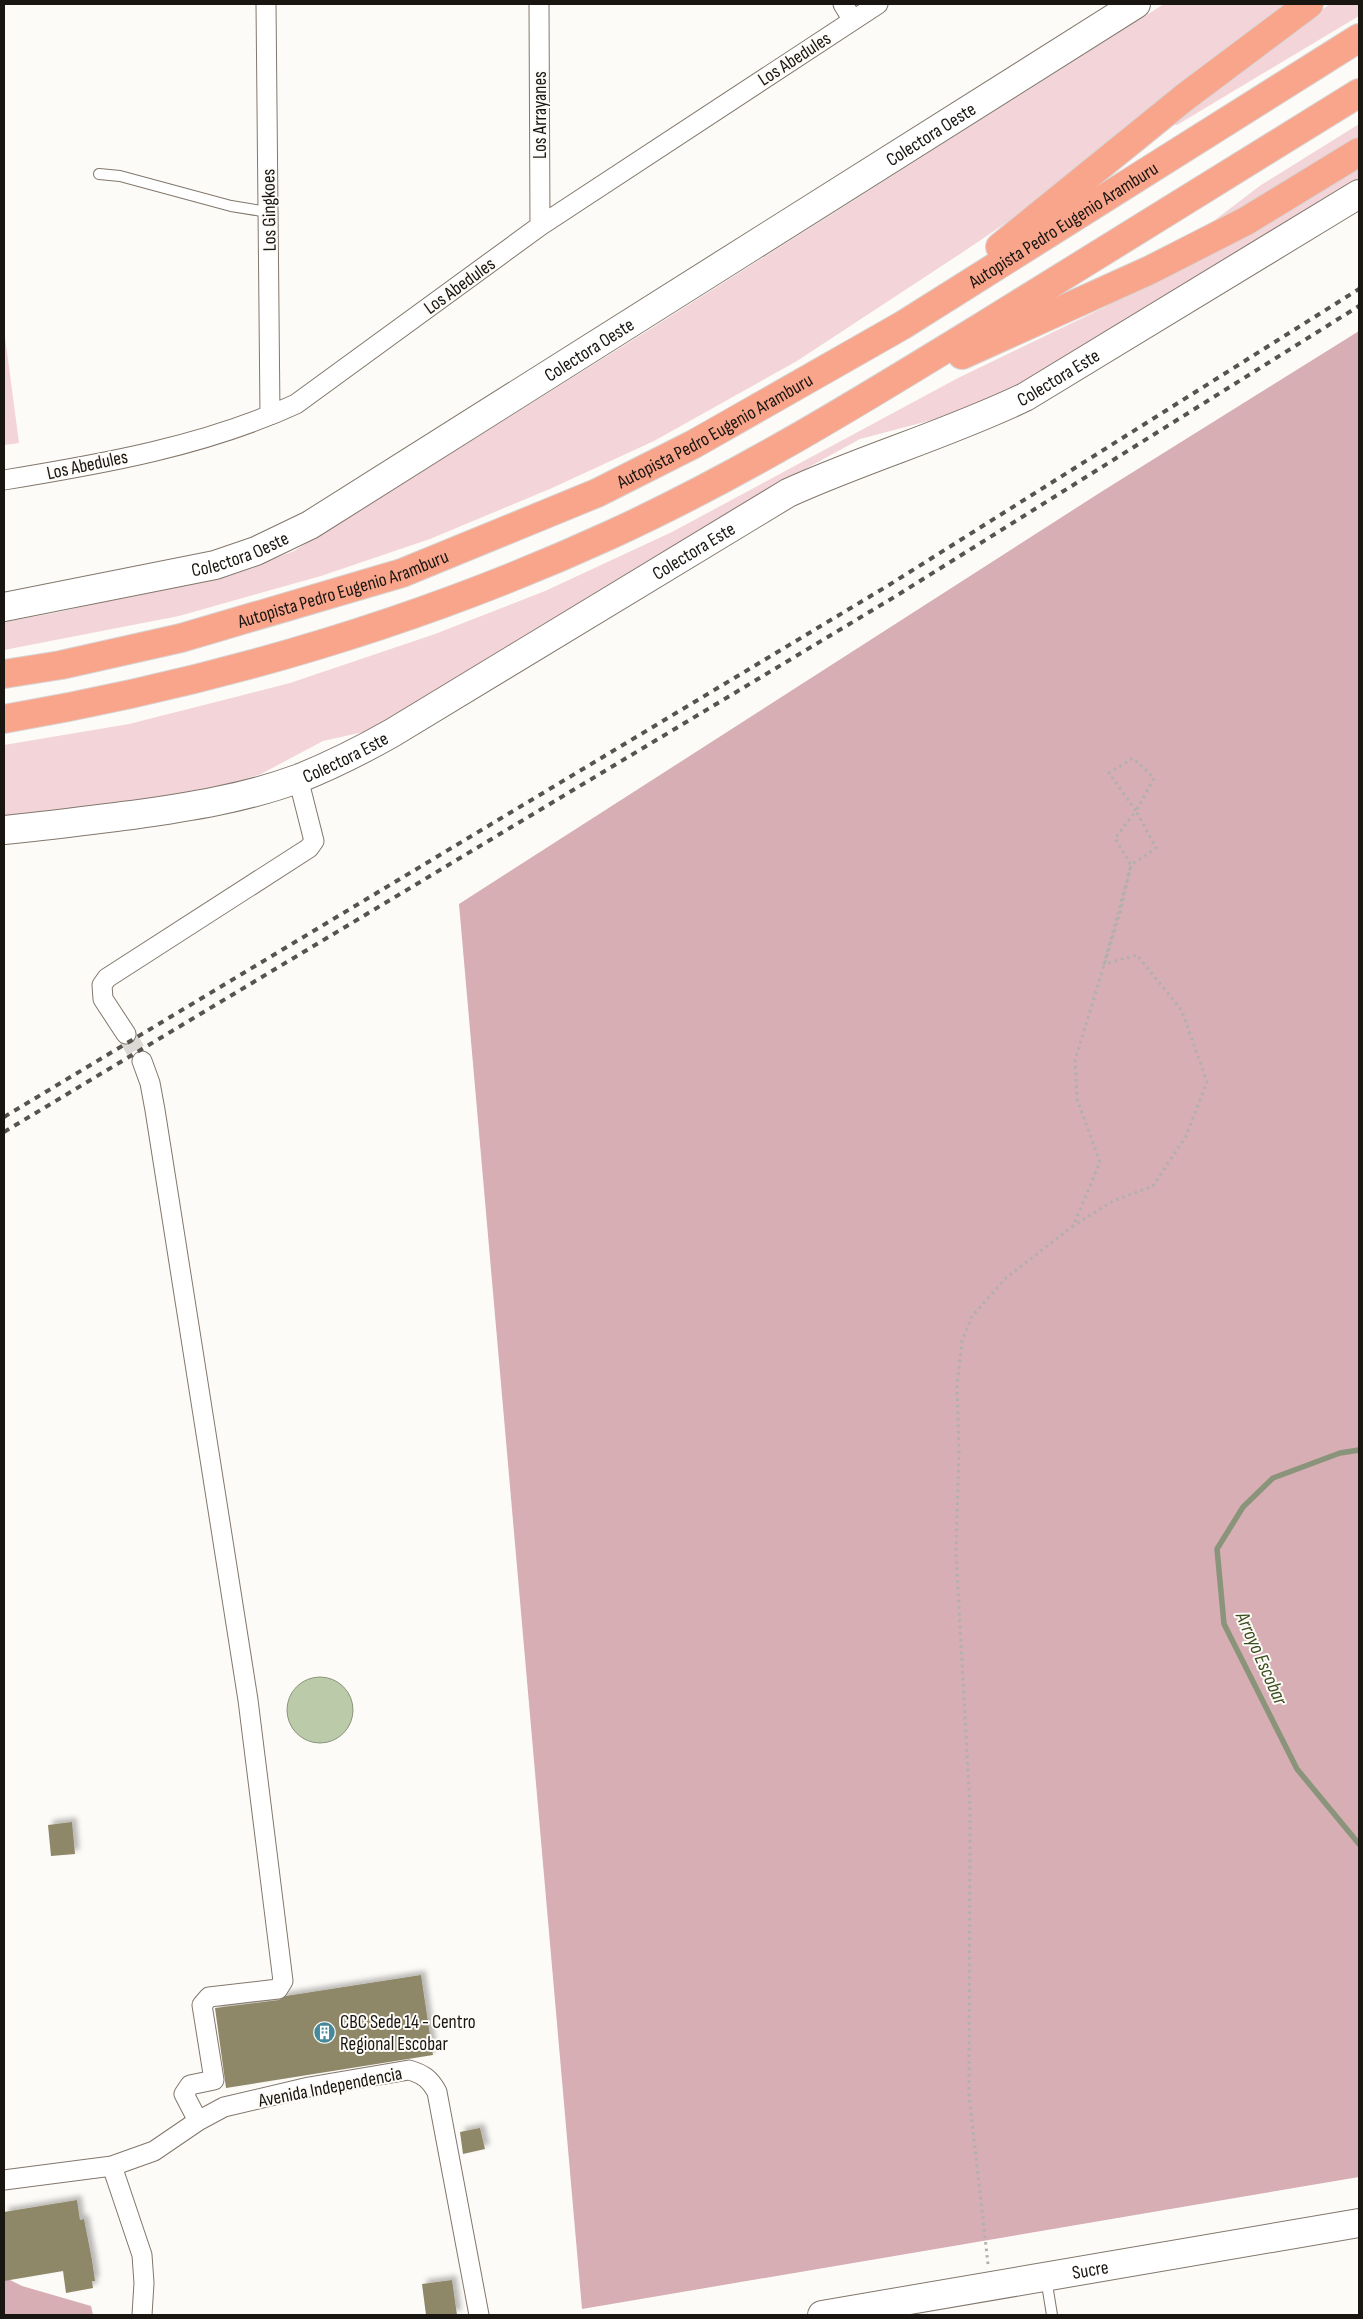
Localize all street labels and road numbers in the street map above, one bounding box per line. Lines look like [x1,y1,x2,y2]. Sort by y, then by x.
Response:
street label: Los Abedules [754,27,836,91]
street label: Los Arrayanes [529,71,552,159]
street label: Colectora Oeste [882,98,980,172]
street label: Autopista Pedro Eugenio Aramburu [964,157,1163,294]
street label: Los Gingkoes [257,168,282,251]
street label: Los Abedules [420,253,500,320]
street label: Colectora Oeste [540,314,639,387]
street label: Colectora Este [1014,344,1104,412]
street label: Autopista Pedro Eugenio Aramburu [612,369,817,495]
street label: Los Abedules [45,446,130,485]
street label: Colectora Este [648,518,740,586]
street label: Colectora Oeste [189,527,293,582]
street label: Autopista Pedro Eugenio Aramburu [234,545,452,634]
street label: Colectora Este [299,727,393,789]
street label: Avenida Independencia [255,2062,404,2113]
street label: Sucre [1070,2256,1110,2285]

